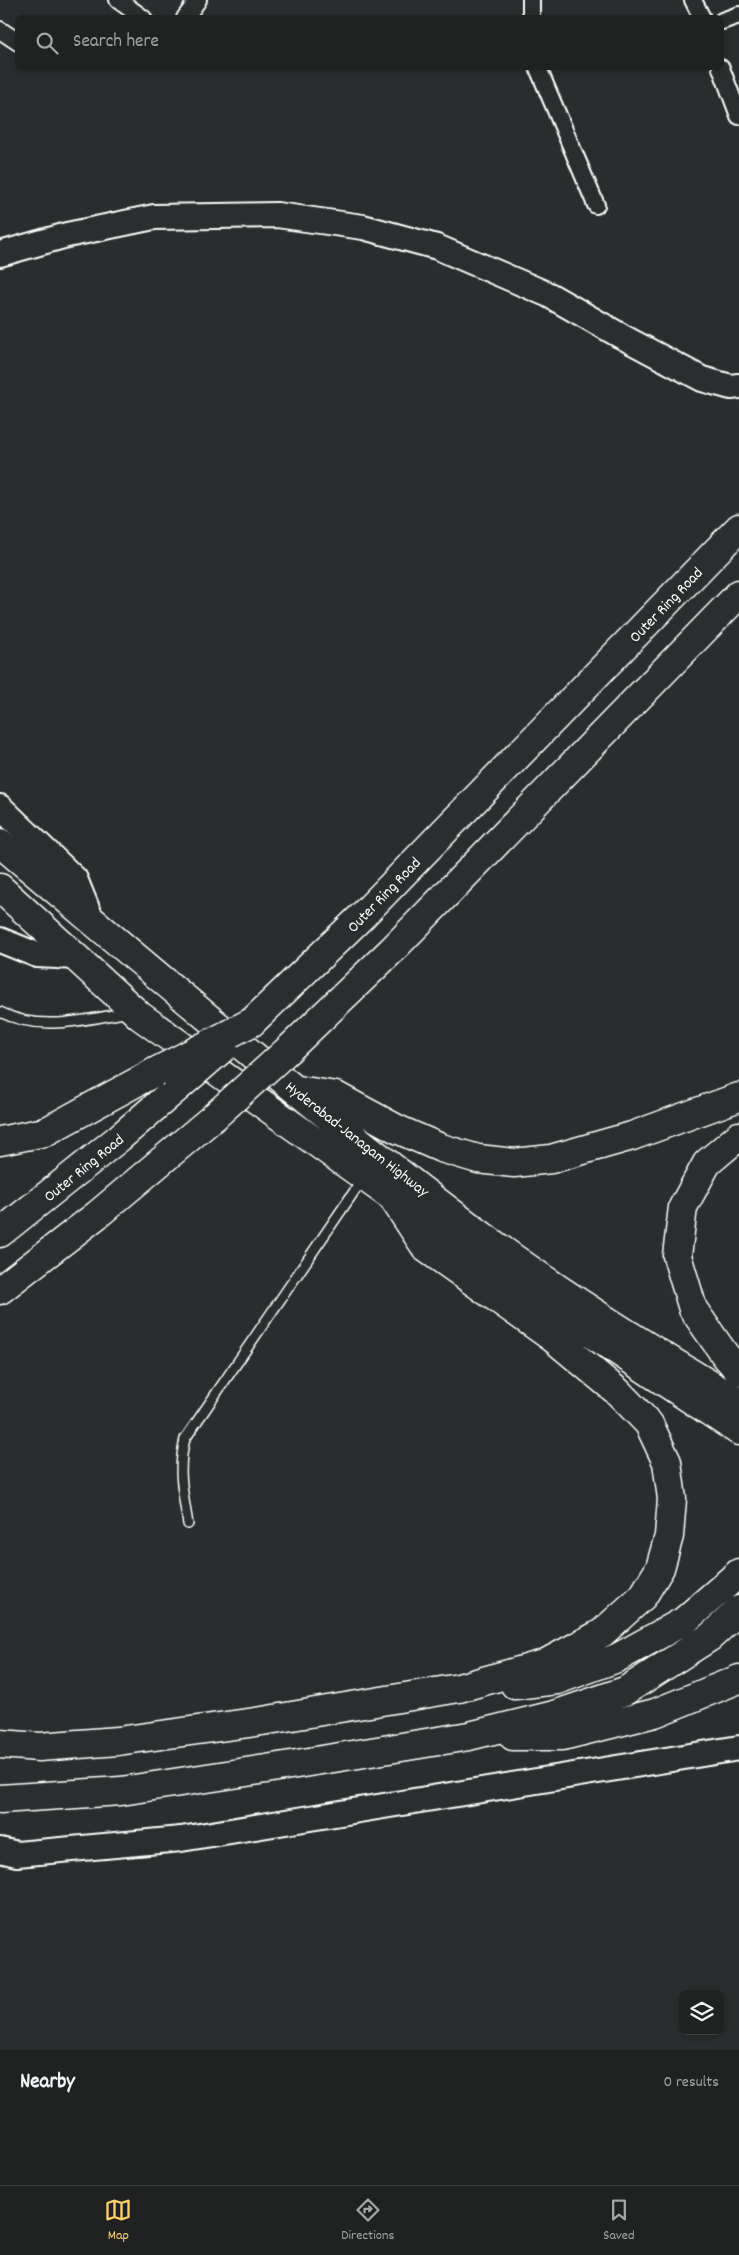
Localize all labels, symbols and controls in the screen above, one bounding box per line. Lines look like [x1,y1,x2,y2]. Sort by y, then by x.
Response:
search box [15,15,724,70]
icon: search [33,29,61,57]
text: Search here [73,29,159,56]
street label: Outer Ring Road [625,563,709,649]
street label: Outer Ring Road [343,853,427,939]
street label: Hyderabad-Janagam Highway [280,1076,434,1204]
street label: Outer Ring Road [40,1129,130,1209]
map controls [679,1990,724,2035]
button: layers [679,1990,724,2035]
text: Nearby [20,2068,75,2098]
text: 0 results [664,2071,719,2094]
tab: Map [104,2196,132,2246]
tab: Directions [341,2196,394,2246]
tab: Saved [603,2196,635,2246]

